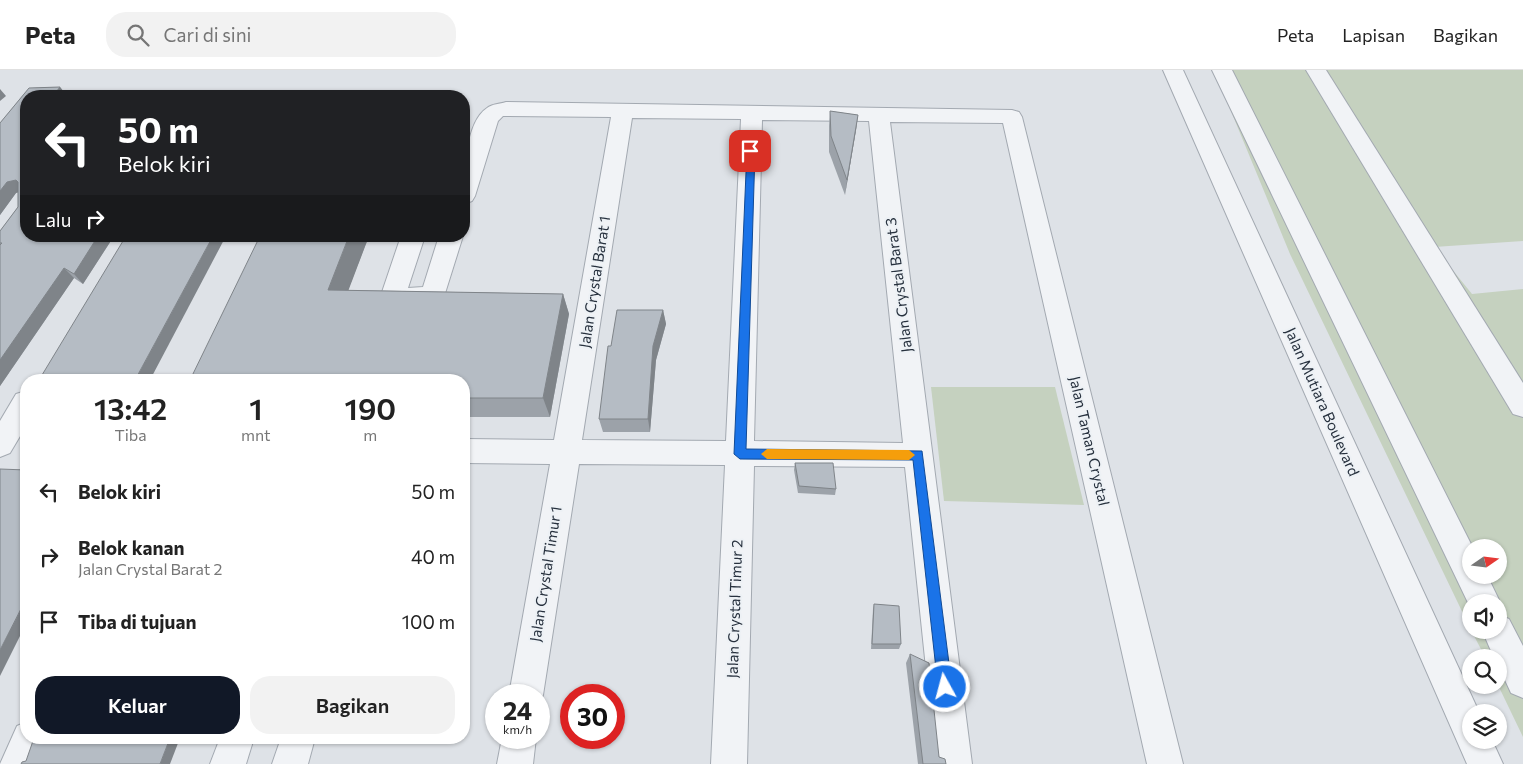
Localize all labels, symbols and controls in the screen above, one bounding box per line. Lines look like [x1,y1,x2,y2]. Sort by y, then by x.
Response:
search box [106,12,456,57]
text: Peta [25,20,76,49]
icon: search [124,21,152,49]
text: Cari di sini [164,23,251,46]
text: Peta [1277,24,1314,46]
text: Lapisan [1342,24,1405,46]
text: Bagikan [1433,24,1498,46]
text: 50 m [118,107,199,150]
icon: left [35,110,100,175]
pin [729,130,771,172]
icon: arrive [736,137,764,165]
text: Belok kiri [118,150,211,177]
icon: right [81,205,109,233]
text: Lalu [35,208,71,231]
street label: Jalan Crystal Barat 1 [575,215,613,349]
street label: Jalan Crystal Barat 3 [881,217,915,353]
street label: Jalan Mutiara Boulevard [1282,324,1364,479]
street label: Jalan Taman Crystal [1066,374,1114,507]
text: 13:42 [94,389,167,426]
text: 1 [249,389,263,426]
text: 190 [345,389,396,426]
text: Tiba [114,425,147,444]
text: mnt [241,425,271,444]
text: m [363,425,377,444]
icon: left [35,478,63,506]
text: Belok kiri [78,480,161,503]
text: 50 m [411,480,455,503]
street label: Jalan Crystal Timur 1 [525,505,565,643]
text: Belok kanan [78,536,185,559]
street label: Jalan Crystal Timur 2 [723,539,745,679]
north arrow [1462,539,1508,584]
map controls [1462,539,1507,749]
icon: right [35,543,63,571]
text: 40 m [411,545,455,568]
text: Jalan Crystal Barat 2 [78,559,222,578]
button: sound [1462,594,1507,639]
icon: arrive [35,608,63,636]
text: Tiba di tujuan [78,610,196,633]
text: 100 m [402,610,455,633]
button: search [1462,649,1507,694]
position arrow [918,660,970,712]
button: Keluar [35,676,240,734]
button: Bagikan [250,676,455,734]
speed limit sign: 30 [560,684,625,749]
text: 24 [503,695,532,725]
button: layers [1462,704,1507,749]
text: km/h [503,722,532,736]

